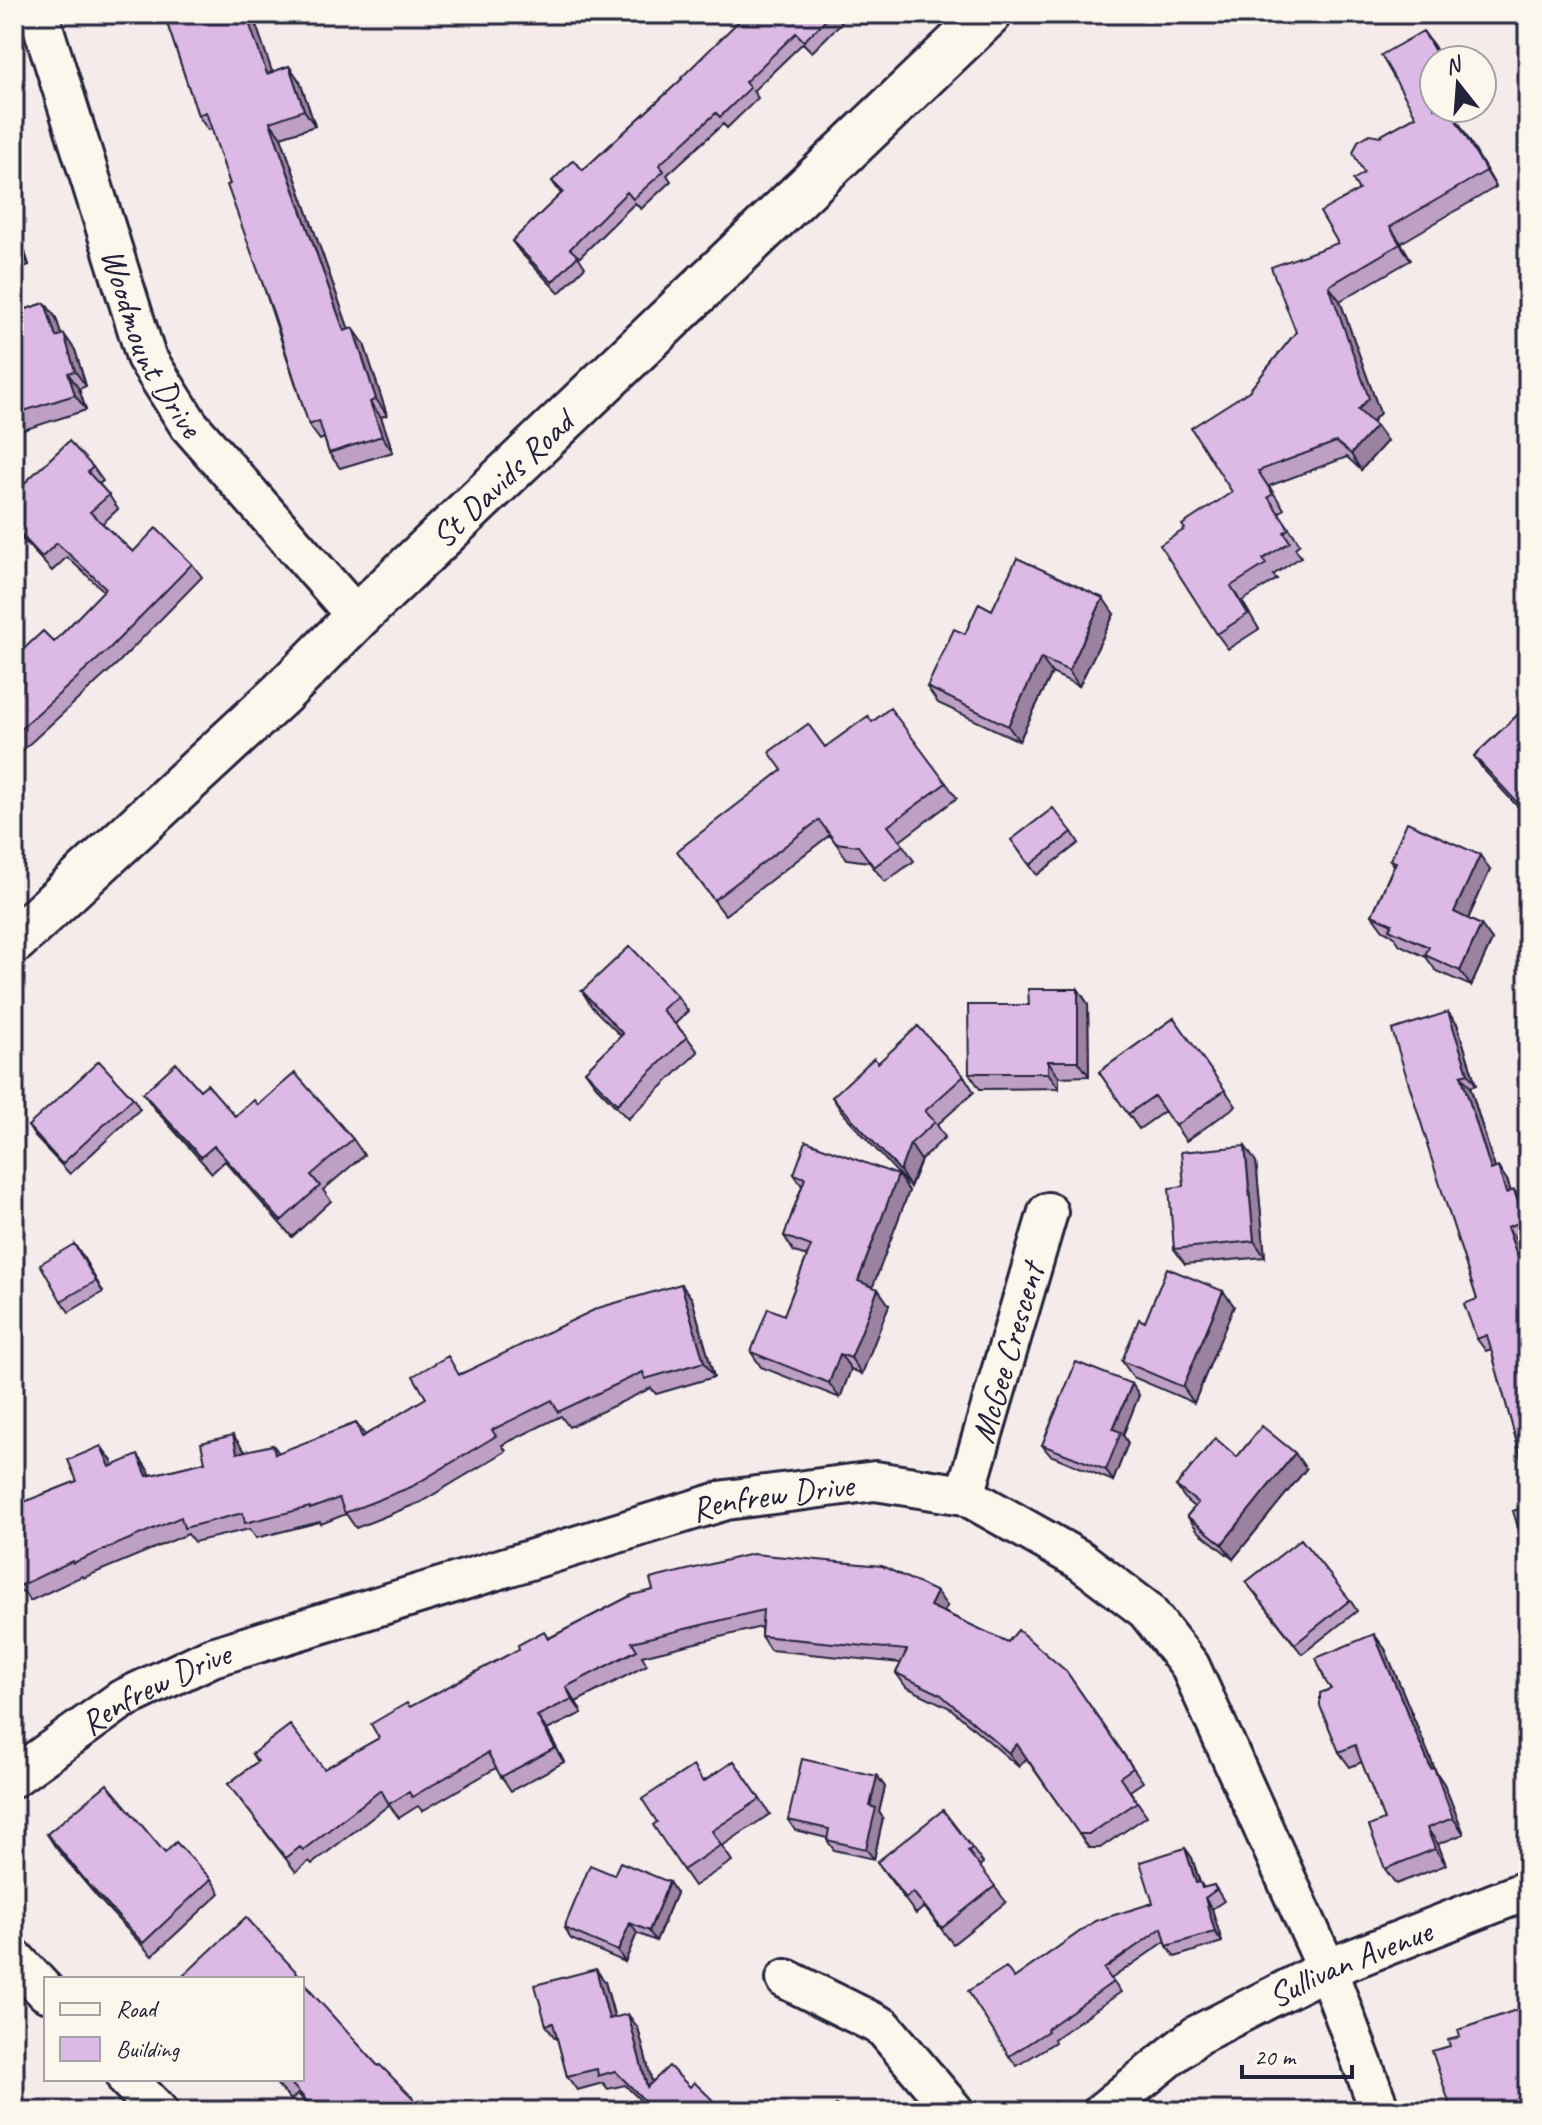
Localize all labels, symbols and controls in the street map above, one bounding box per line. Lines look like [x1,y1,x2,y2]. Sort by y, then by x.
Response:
north arrow [1418,44,1498,124]
text: N [1442,49,1466,81]
street label: Woodmount Drive [91,243,212,448]
street label: St Davids Road [422,398,586,557]
street label: McGee Crescent [960,1254,1055,1448]
street label: Renfrew Drive [686,1463,859,1532]
street label: Renfrew Drive [72,1631,238,1745]
street label: Sullivan Avenue [1261,1908,1439,2017]
legend [44,1977,304,2081]
text: Road [116,1994,160,2024]
scale bar [1242,2029,1352,2079]
text: Building [116,2034,181,2064]
text: 20 m [1254,2042,1297,2072]

